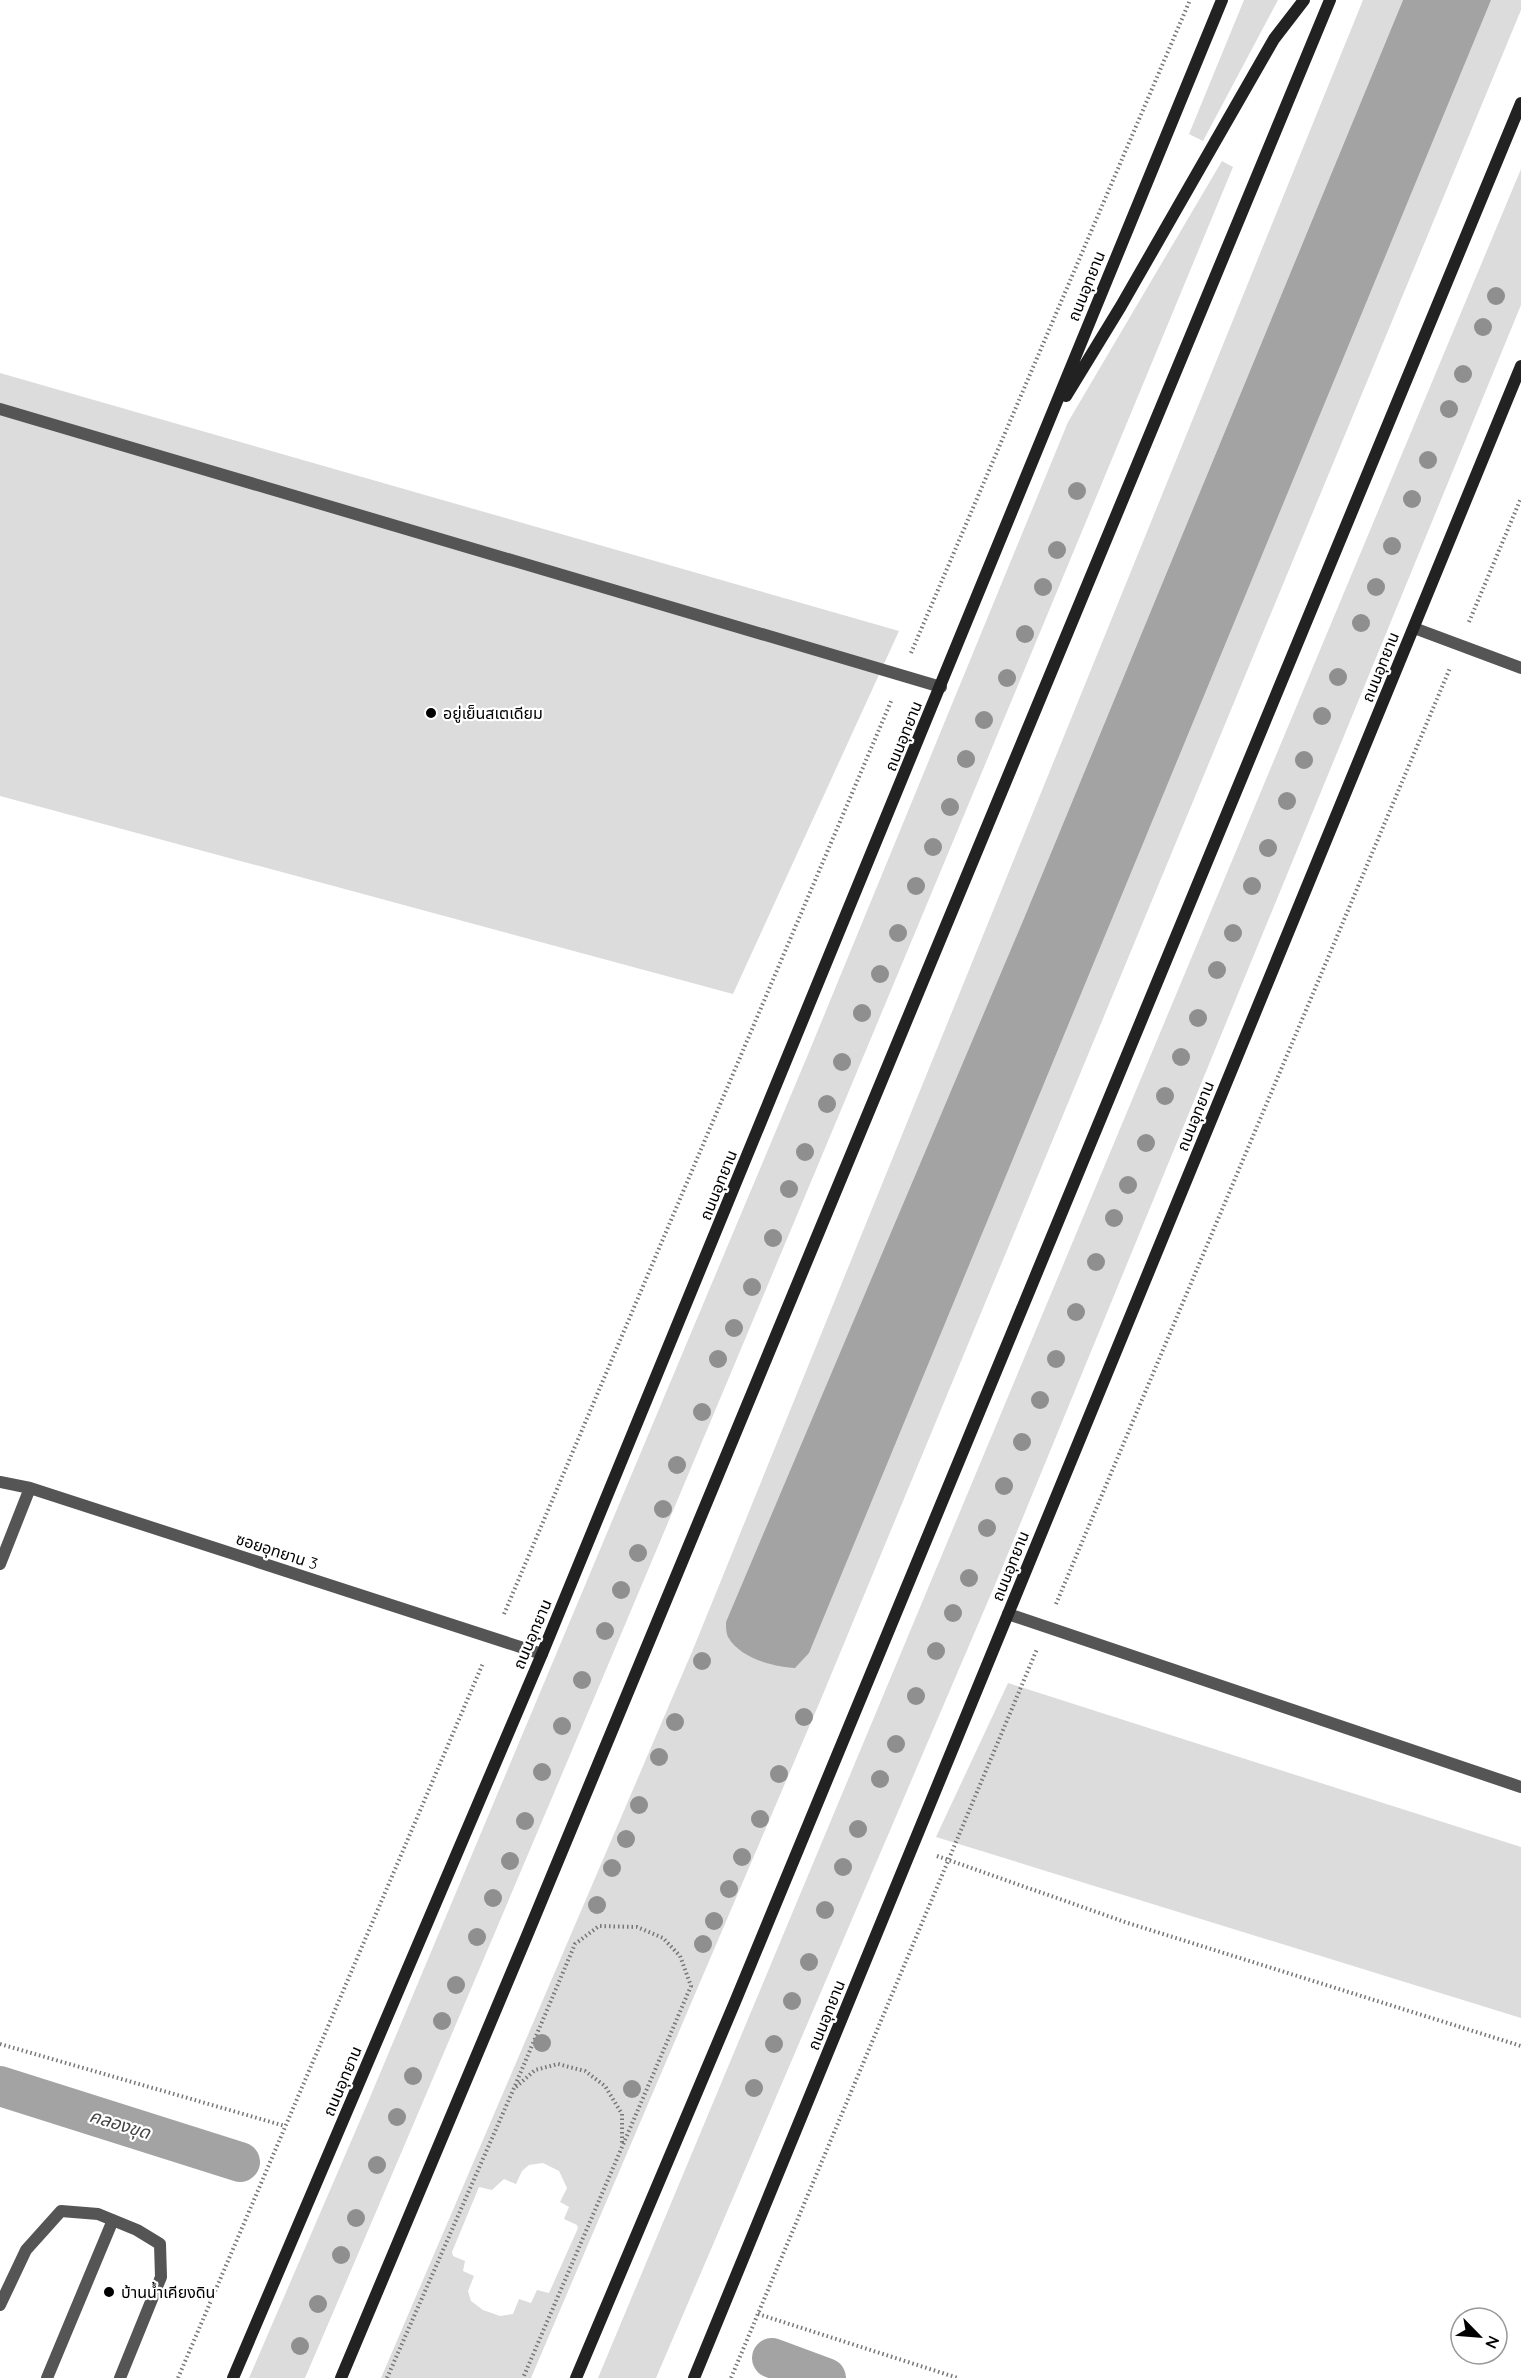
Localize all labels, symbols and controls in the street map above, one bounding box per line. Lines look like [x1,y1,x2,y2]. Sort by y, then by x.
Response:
street label: ถนนอุทยาน [1063,248,1109,324]
street label: ถนนอุทยาน [1357,629,1403,705]
street label: ถนนอุทยาน [880,698,926,774]
place label: อยู่เย็นสเตเดียม [443,703,543,723]
marker: อยู่เย็นสเตเดียม [424,706,438,720]
street label: ถนนอุทยาน [1172,1078,1218,1154]
street label: ถนนอุทยาน [695,1147,741,1223]
street label: ซอยอุทยาน 3 [233,1528,321,1574]
street label: ถนนอุทยาน [987,1528,1033,1604]
street label: ถนนอุทยาน [508,1596,556,1672]
street label: ถนนอุทยาน [803,1977,849,2053]
street label: ถนนอุทยาน [318,2043,366,2119]
water label: คลองขุด [87,2104,154,2144]
place label: บ้านน้ำเคียงดิน [121,2281,215,2302]
marker: บ้านน้ำเคียงดิน [102,2285,116,2299]
north arrow [1449,2306,1509,2366]
text: N [1481,2333,1504,2352]

